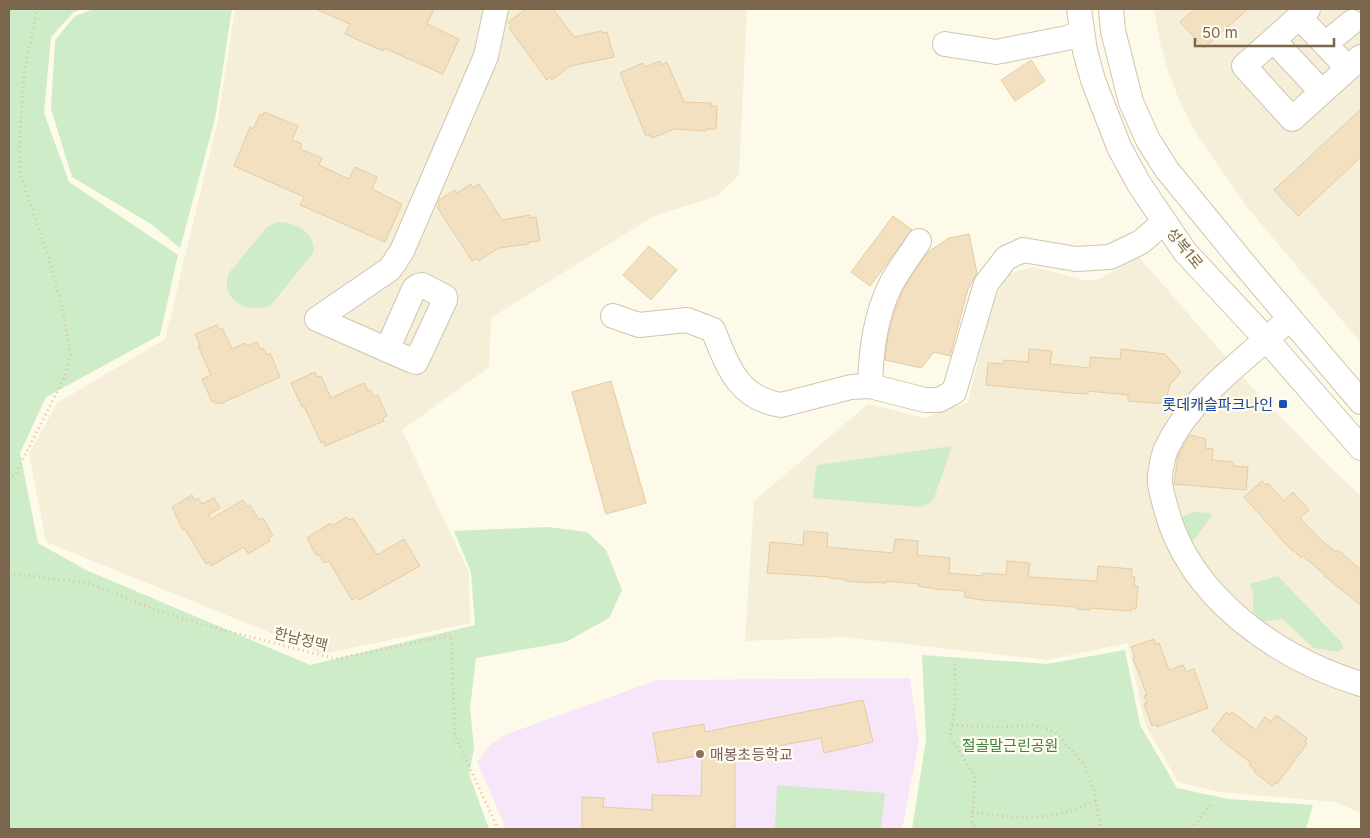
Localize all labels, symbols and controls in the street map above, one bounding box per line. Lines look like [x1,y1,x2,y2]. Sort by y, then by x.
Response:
scale bar [1195,15,1334,47]
text: 50 m [1202,23,1238,42]
street label: 성복1로 [1163,224,1207,272]
place label: 롯데캐슬파크나인 [1163,395,1273,414]
marker: 롯데캐슬파크나인 [1277,398,1289,410]
street label: 한남정맥 [272,623,330,655]
park label: 절골말근린공원 [962,736,1058,755]
place label: 매봉초등학교 [710,745,793,764]
marker: 매봉초등학교 [694,748,706,760]

